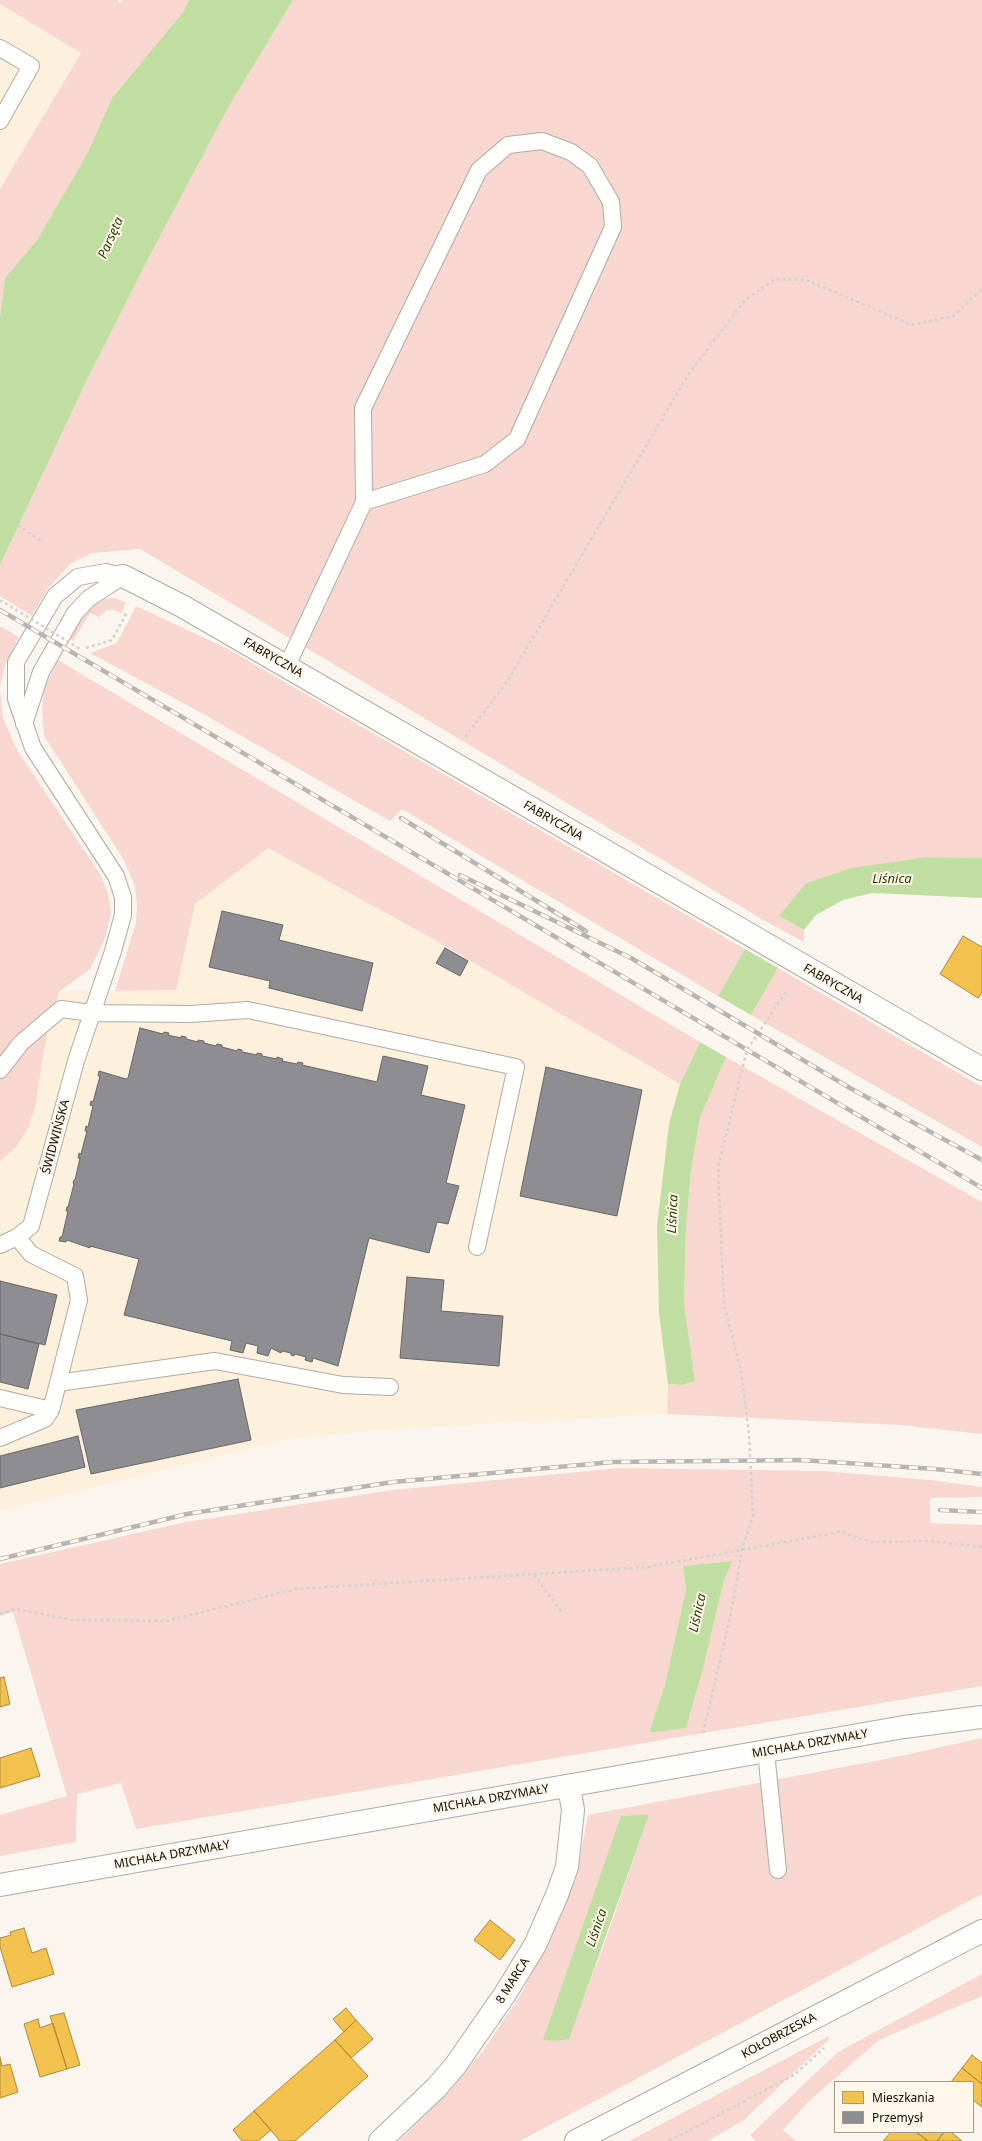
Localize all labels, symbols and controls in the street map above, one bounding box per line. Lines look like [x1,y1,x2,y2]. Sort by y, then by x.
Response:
water label: Parsęta [95,215,127,261]
street label: FABRYCZNA [241,635,305,681]
street label: FABRYCZNA [521,798,585,844]
water label: Liśnica [872,871,912,887]
street label: FABRYCZNA [801,961,865,1007]
street label: ŚWIDWIŃSKA [39,1098,73,1176]
water label: Liśnica [664,1194,682,1234]
water label: Liśnica [686,1592,710,1634]
street label: MICHAŁA DRZYMAŁY [751,1727,869,1761]
street label: MICHAŁA DRZYMAŁY [432,1782,550,1816]
street label: MICHAŁA DRZYMAŁY [113,1838,231,1872]
water label: Liśnica [583,1907,611,1949]
street label: 8 MARCA [493,1955,533,2007]
street label: KOŁOBRZESKA [739,2010,819,2062]
legend [834,2081,974,2133]
text: Mieszkania [872,2089,935,2106]
text: Przemysł [872,2109,923,2126]

